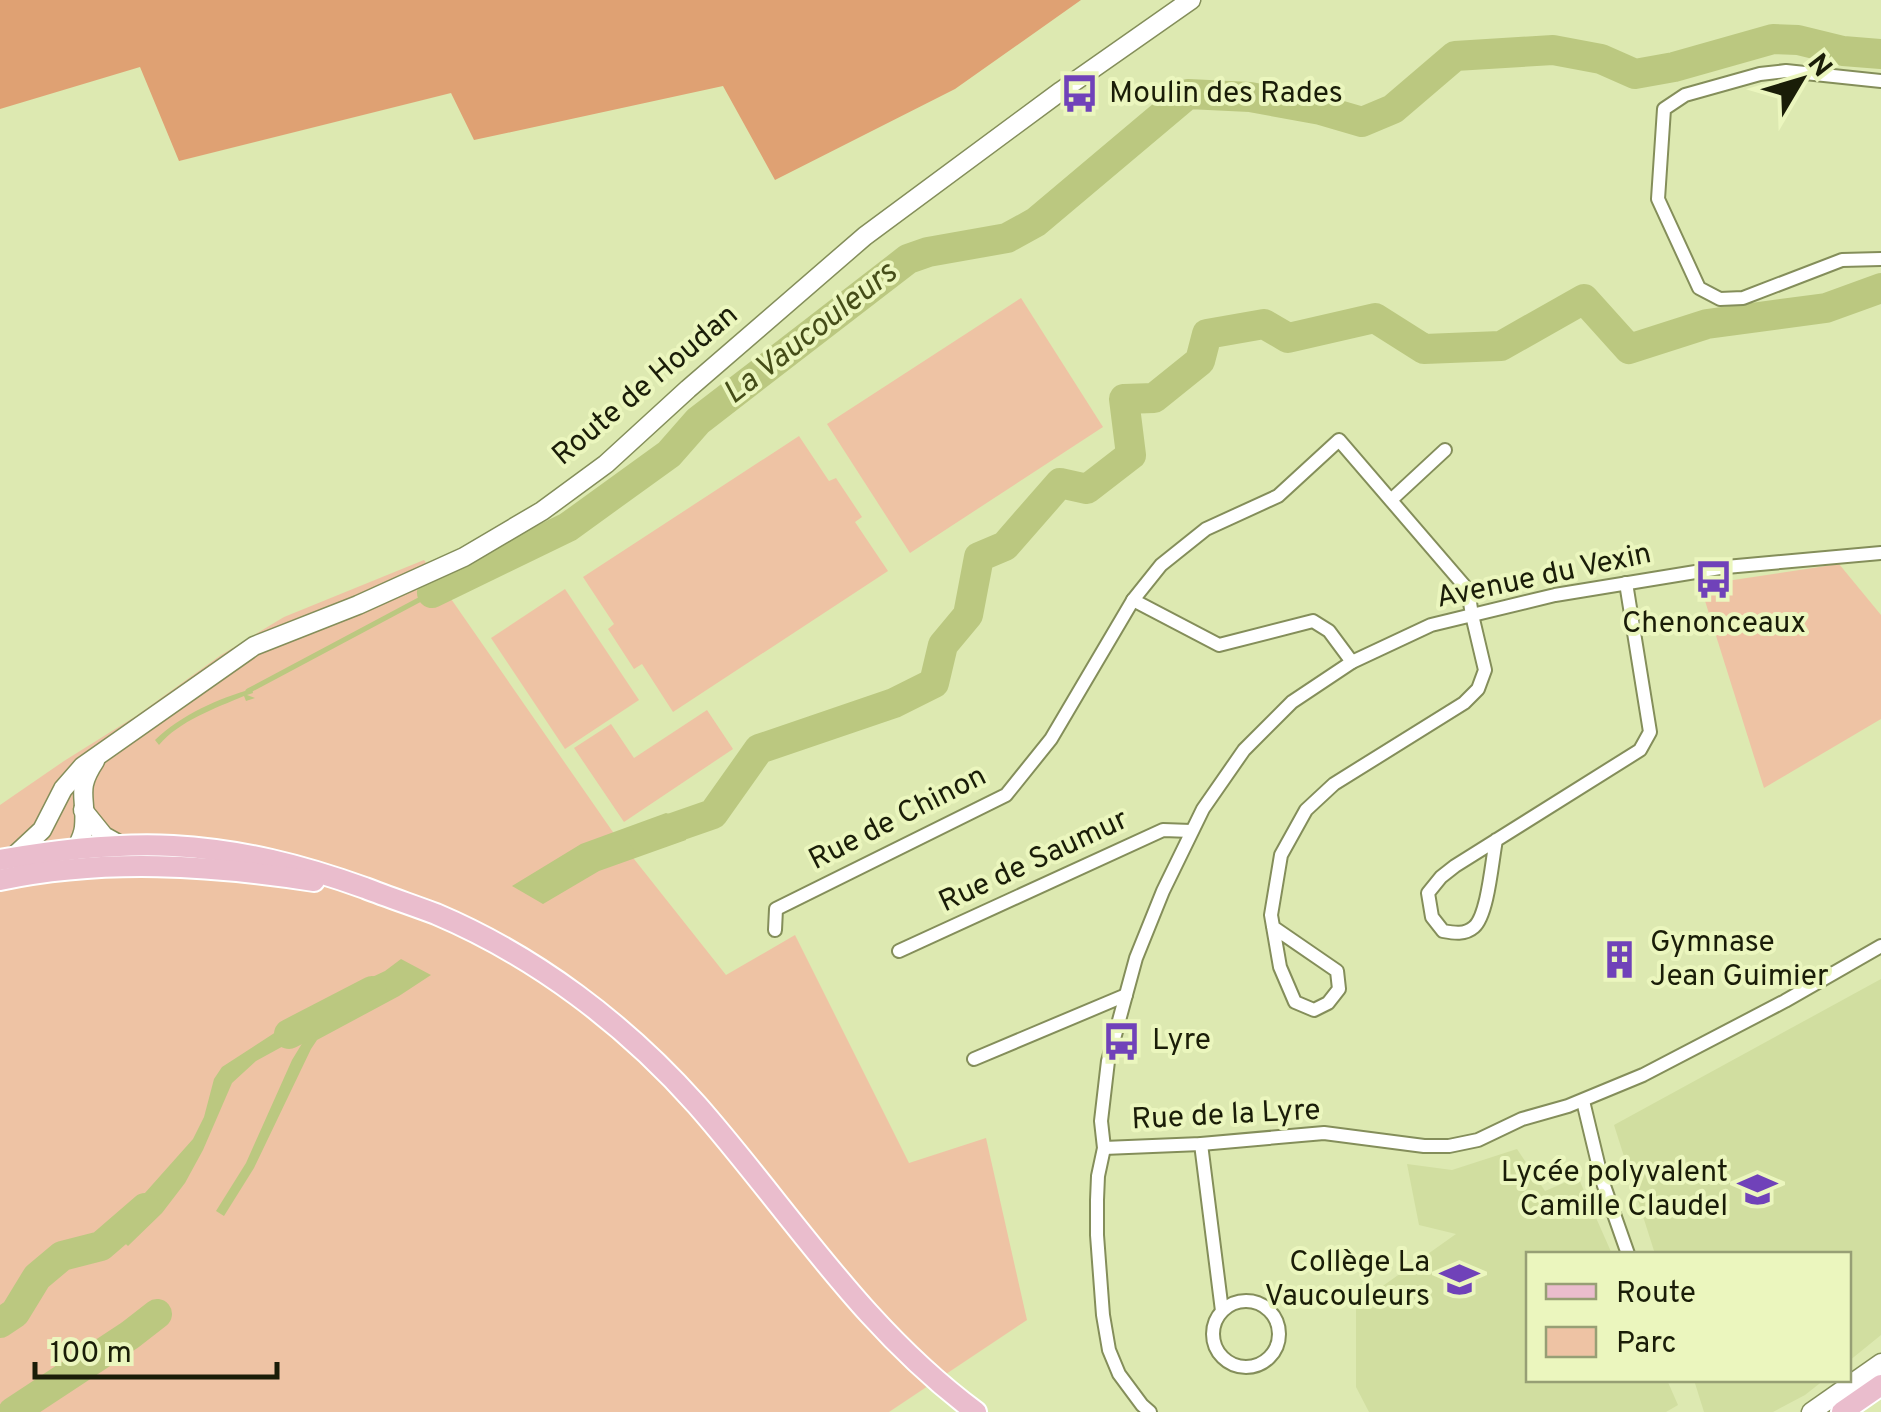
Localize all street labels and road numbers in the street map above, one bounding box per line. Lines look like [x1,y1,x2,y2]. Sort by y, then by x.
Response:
street label: Route de Houdan [545,297,747,475]
street label: Avenue du Vexin [1433,536,1655,618]
street label: Rue de Chinon [803,758,993,880]
street label: Rue de Saumur [934,802,1135,922]
street label: Rue de la Lyre [1131,1093,1321,1139]

